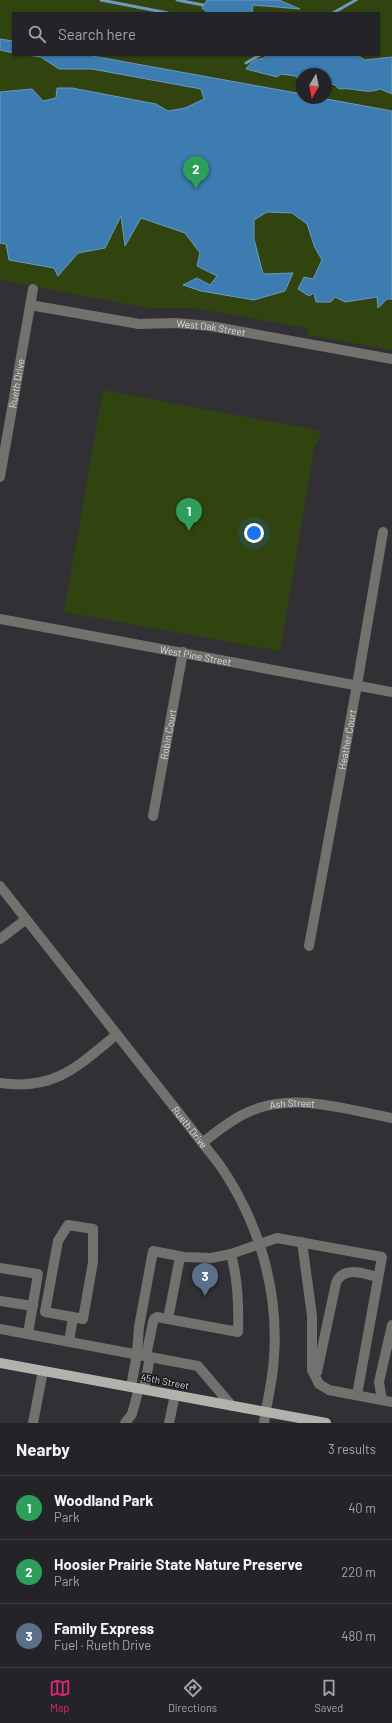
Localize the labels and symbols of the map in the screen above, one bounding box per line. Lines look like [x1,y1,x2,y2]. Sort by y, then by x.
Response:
north arrow [296,68,332,104]
pin: 2 [183,156,209,189]
street label: West Oak Street [176,317,247,338]
street label: Rueth Drive [6,358,27,409]
pin: 1 [176,498,202,531]
your location [244,523,264,543]
street label: West Pine Street [159,643,233,668]
street label: Robin Court [157,708,179,761]
street label: Heather Court [336,708,358,771]
street label: Ash Street [268,1097,316,1111]
street label: Rueth Drive [170,1104,210,1151]
pin: 3 [192,1263,218,1296]
street label: 45th Street [140,1370,191,1392]

